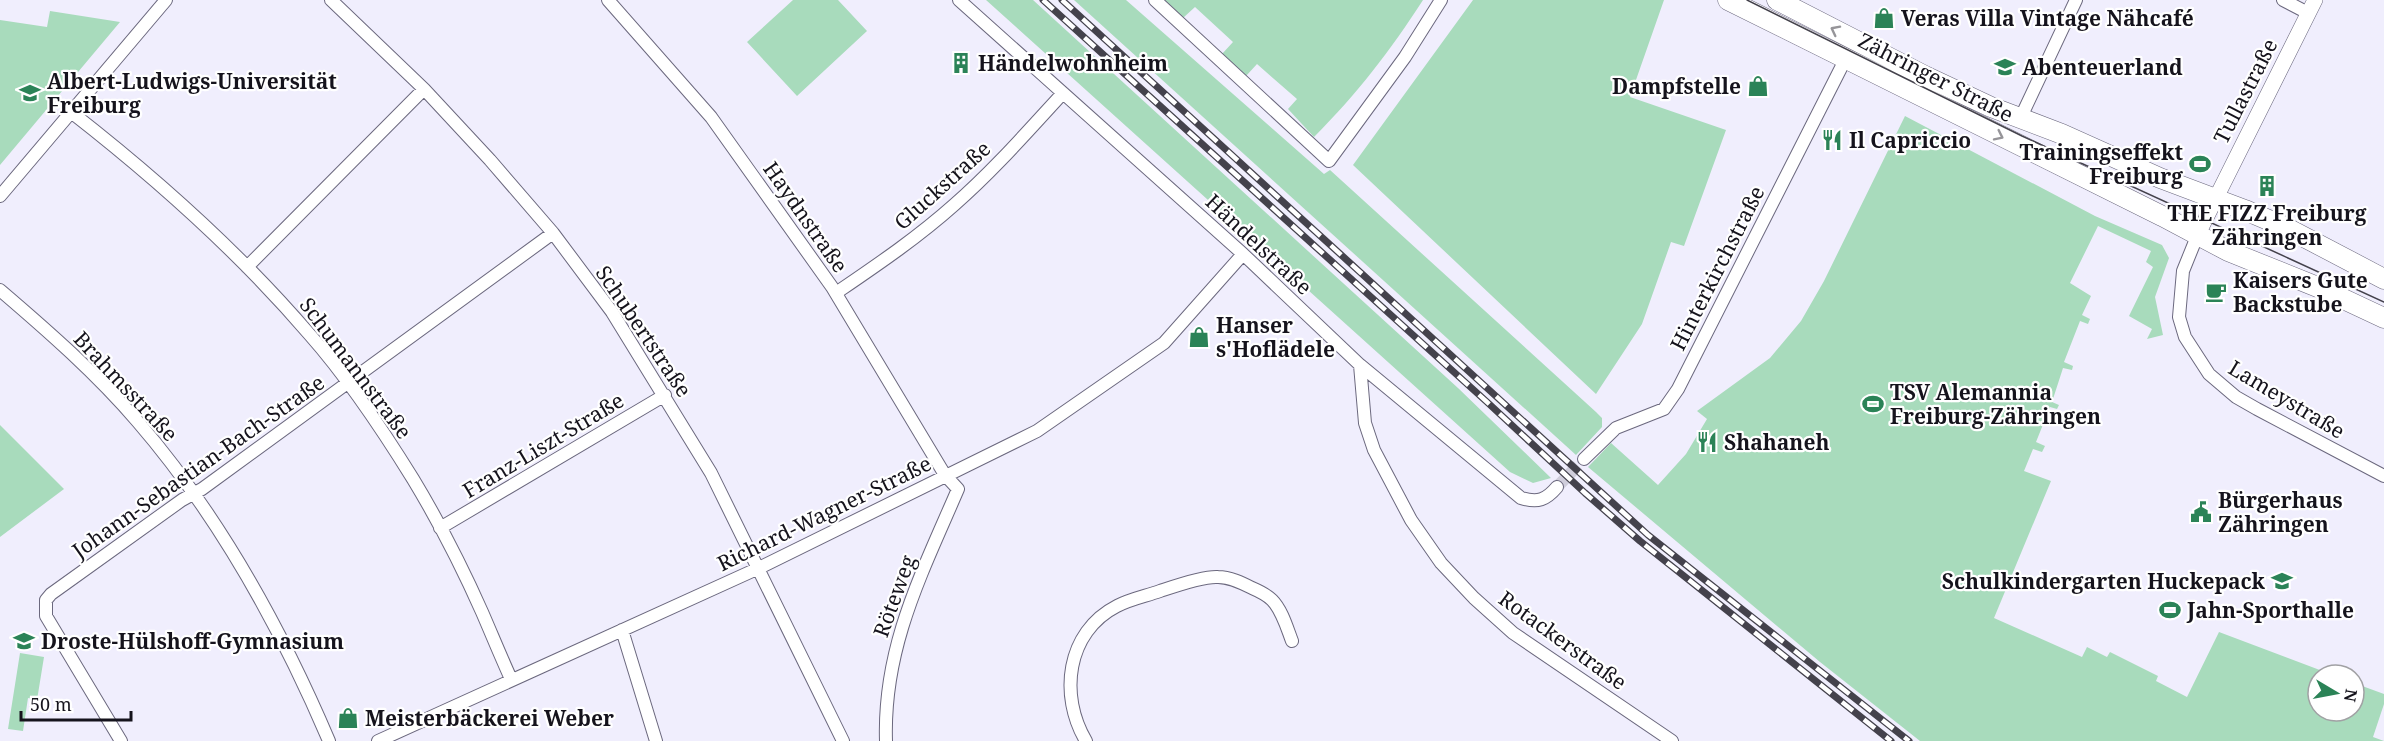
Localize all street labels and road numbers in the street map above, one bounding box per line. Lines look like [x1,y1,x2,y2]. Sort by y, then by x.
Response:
street label: Zähringer Straße [1854,26,2018,128]
street label: Tullastraße [2207,34,2283,148]
street label: Gluckstraße [888,134,996,236]
street label: Haydnstraße [757,156,855,278]
street label: Hinterkirchstraße [1663,181,1771,355]
street label: Händelstraße [1200,188,1318,300]
street label: Schubertstraße [590,260,698,402]
street label: Schumannstraße [294,292,418,444]
street label: Brahmsstraße [68,325,184,447]
street label: Lameystraße [2224,353,2350,445]
street label: Johann-Sebastian-Bach-Straße [66,368,330,565]
street label: Franz-Liszt-Straße [457,386,629,504]
street label: Richard-Wagner-Straße [712,449,936,577]
street label: Röteweg [866,551,922,641]
street label: Rotackerstraße [1494,584,1632,696]

